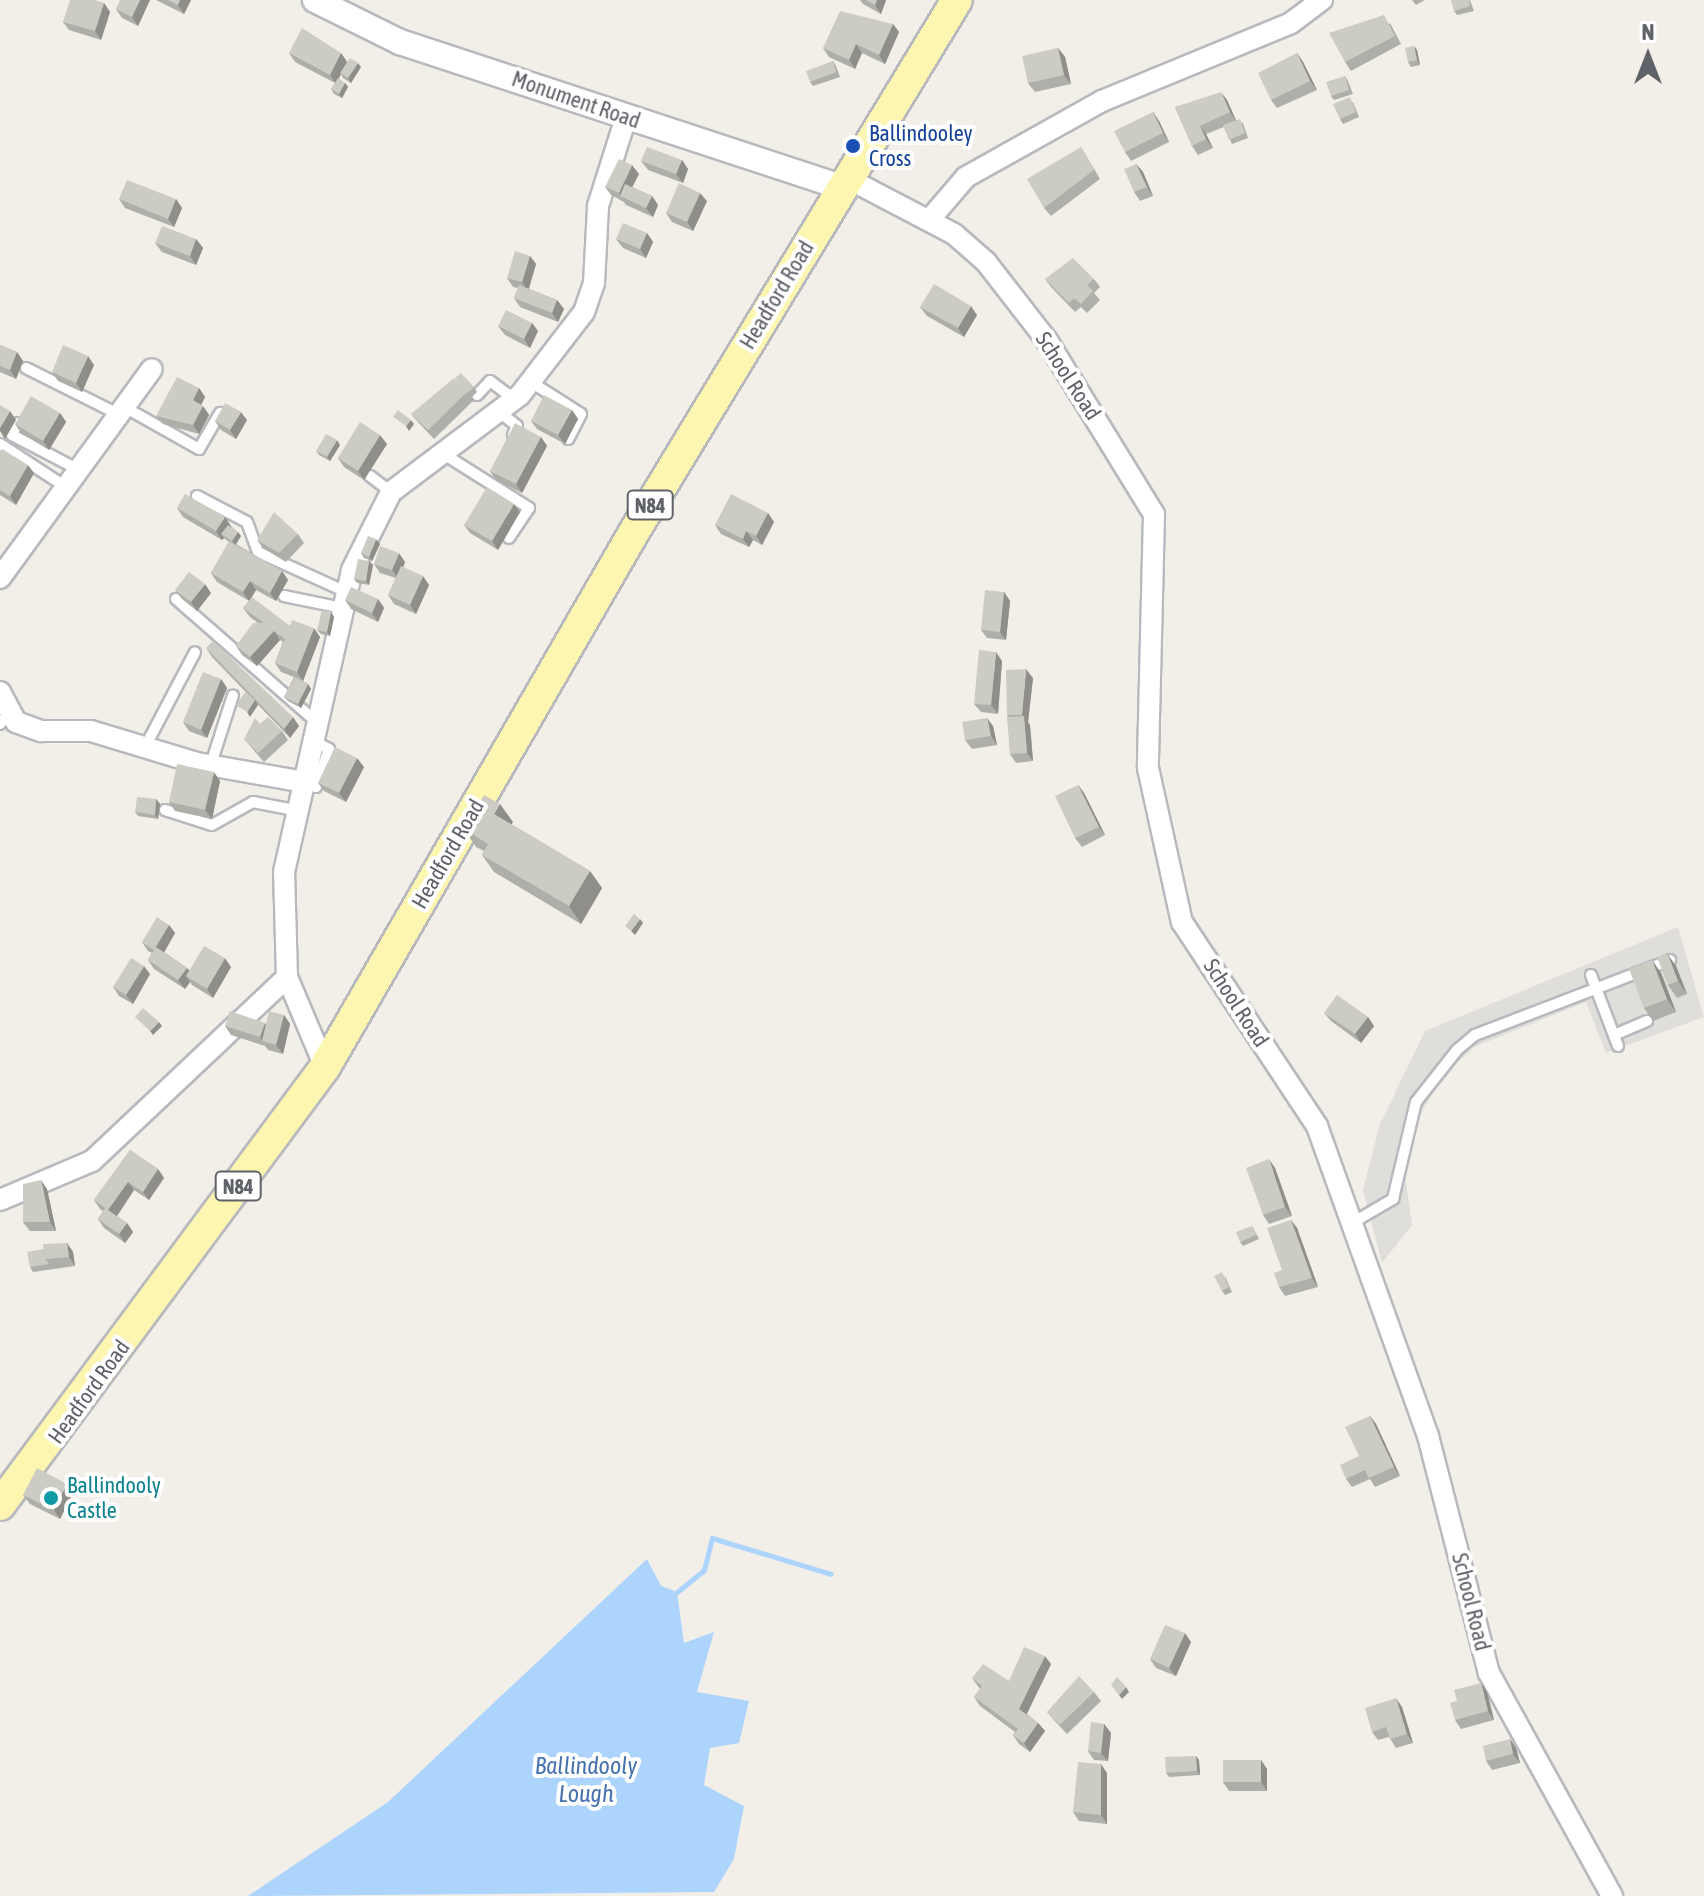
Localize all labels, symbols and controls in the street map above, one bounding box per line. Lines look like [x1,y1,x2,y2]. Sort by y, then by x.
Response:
north arrow [1608,16,1688,96]
text: N [1642,19,1654,45]
street label: Monument Road [508,66,644,134]
place label: Ballindooley Cross [869,120,973,172]
marker: Ballindooley Cross [844,137,862,155]
street label: Headford Road [734,236,820,354]
street label: School Road [1030,327,1106,425]
road number: N84 [626,489,674,521]
street label: Headford Road [406,795,490,913]
street label: School Road [1198,954,1274,1052]
road number: N84 [214,1170,262,1202]
street label: Headford Road [43,1335,135,1449]
place label: Ballindooly Castle [67,1472,161,1524]
marker: Ballindooly Castle [42,1489,60,1507]
street label: School Road [1446,1550,1496,1654]
water label: Ballindooly Lough [535,1752,637,1808]

